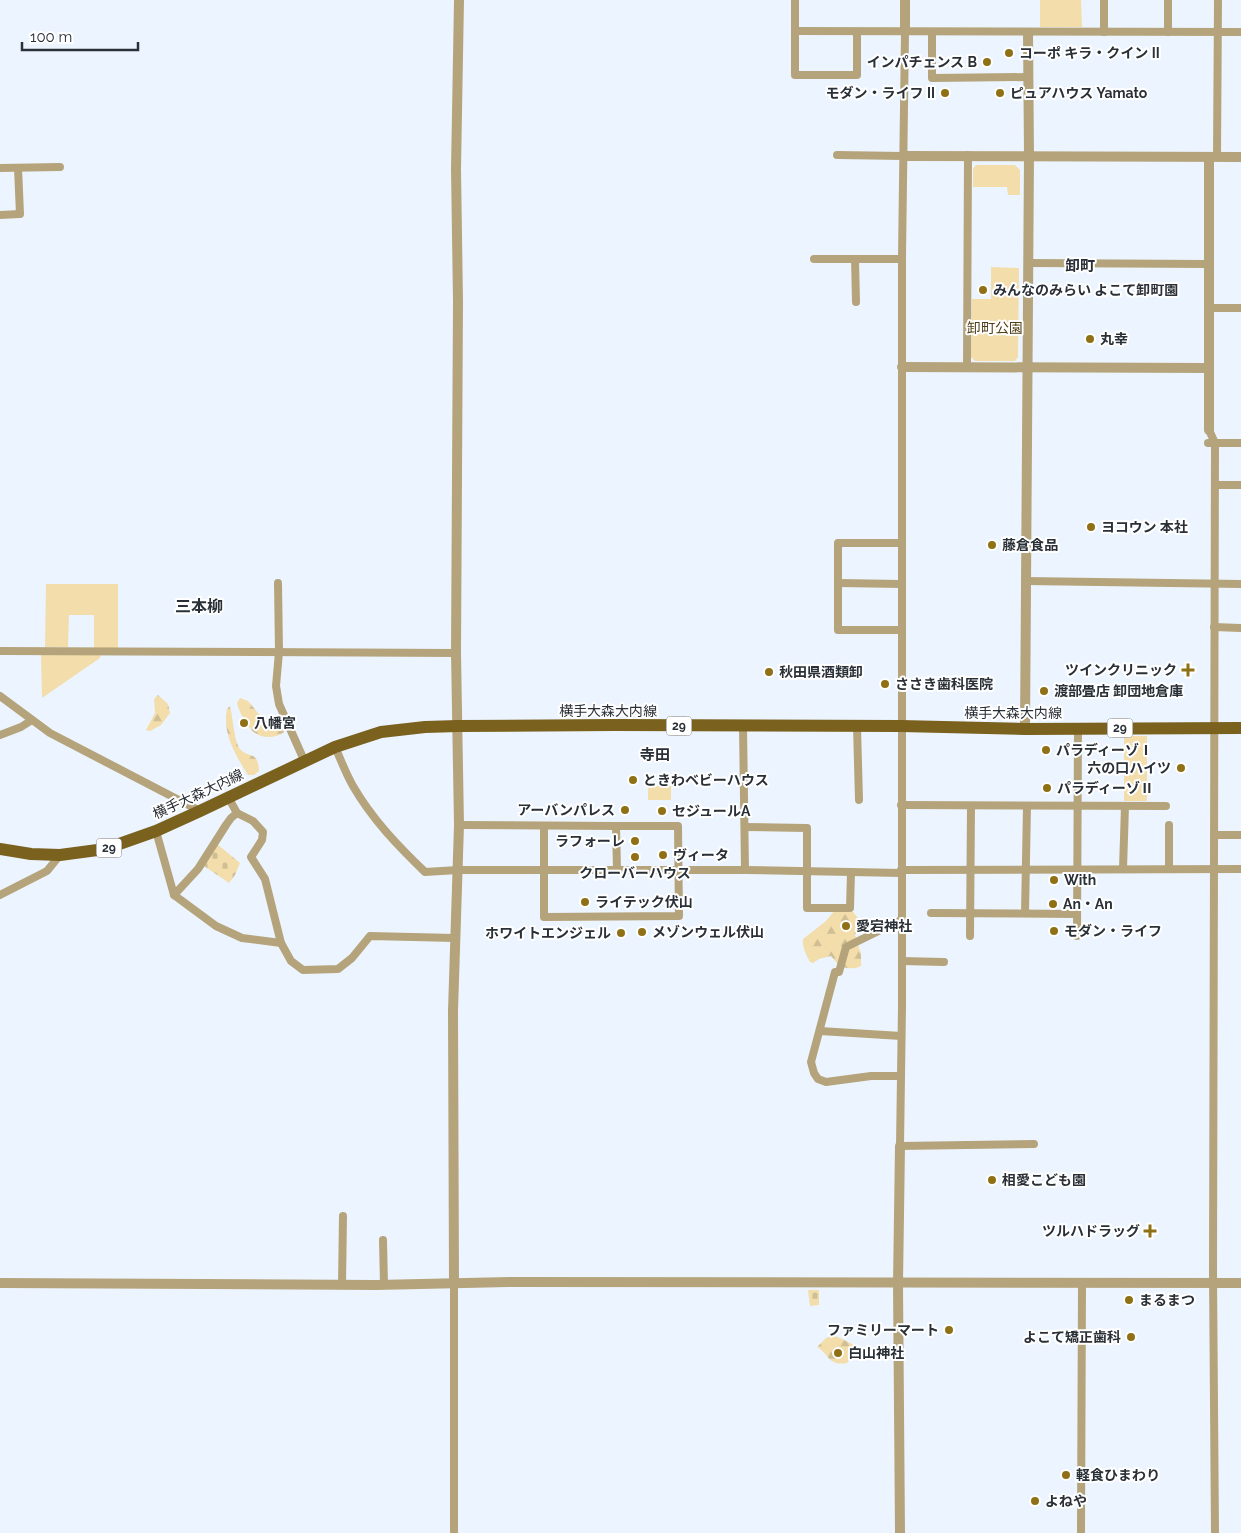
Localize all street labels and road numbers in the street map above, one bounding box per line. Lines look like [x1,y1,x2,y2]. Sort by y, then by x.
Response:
street label: 横手大森大内線 [559,703,657,719]
street label: 横手大森大内線 [964,705,1062,721]
road number: 29 [666,716,692,736]
road number: 29 [1108,718,1132,738]
street label: 横手大森大内線 [150,766,246,822]
road number: 29 [96,838,122,858]

